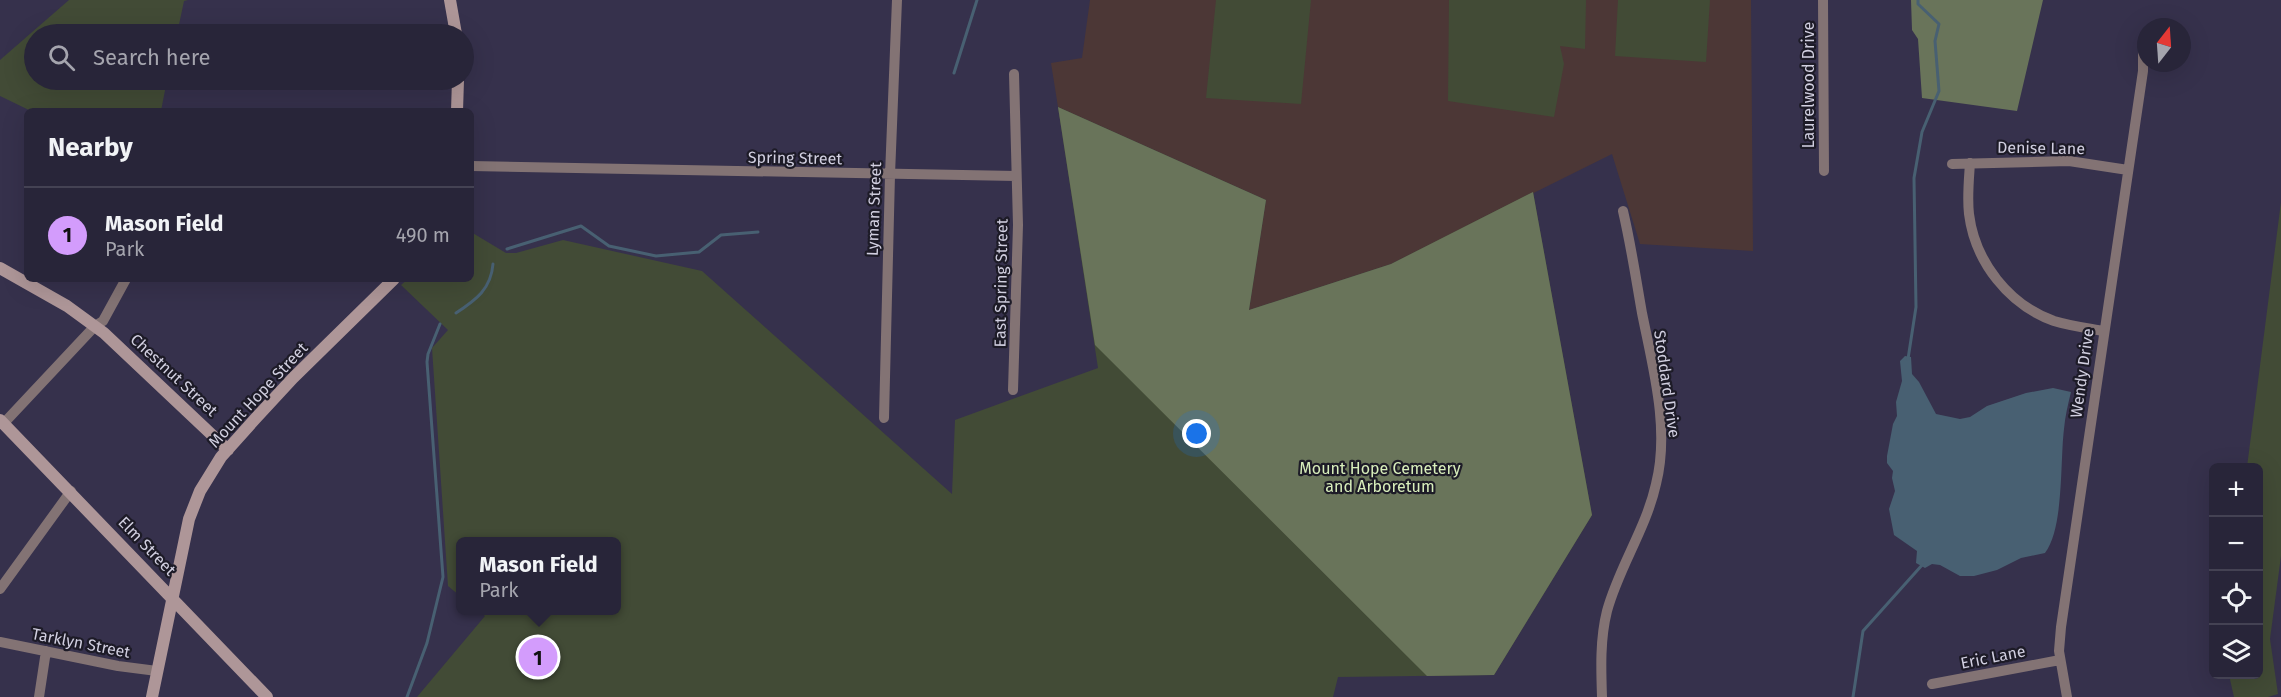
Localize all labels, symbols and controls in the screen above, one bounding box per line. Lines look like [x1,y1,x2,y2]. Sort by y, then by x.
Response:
north arrow [2137,18,2191,72]
street label: Laurelwood Drive [1799,22,1818,148]
search box [24,24,474,90]
icon: search [45,41,78,74]
text: Search here [93,44,211,71]
text: Nearby [48,132,133,163]
street label: Denise Lane [1997,138,2085,158]
street label: Spring Street [748,148,843,168]
street label: Lyman Street [863,161,885,256]
text: Mason Field [105,210,224,237]
street label: East Spring Street [990,218,1012,347]
text: 1 [63,223,72,247]
text: 490 m [396,223,450,247]
text: Park [105,237,144,261]
street label: Wendy Drive [2066,327,2098,419]
street label: Stoddard Drive [1650,329,1684,439]
street label: Chestnut Street [126,330,222,420]
street label: Mount Hope Street [204,338,312,451]
your location [1182,419,1211,448]
park label: Mount Hope Cemetery and Arboretum [1299,459,1461,496]
map controls [2209,463,2263,679]
button: + [2209,463,2263,517]
street label: Elm Street [114,513,180,580]
button: − [2209,517,2263,571]
popup [456,537,621,615]
text: Mason Field [479,551,598,578]
button: locate [2209,571,2263,625]
text: Park [479,578,519,602]
street label: Tarklyn Street [30,624,132,662]
button: layers [2209,625,2263,679]
pin: 1 [518,634,558,680]
street label: Eric Lane [1959,641,2027,673]

